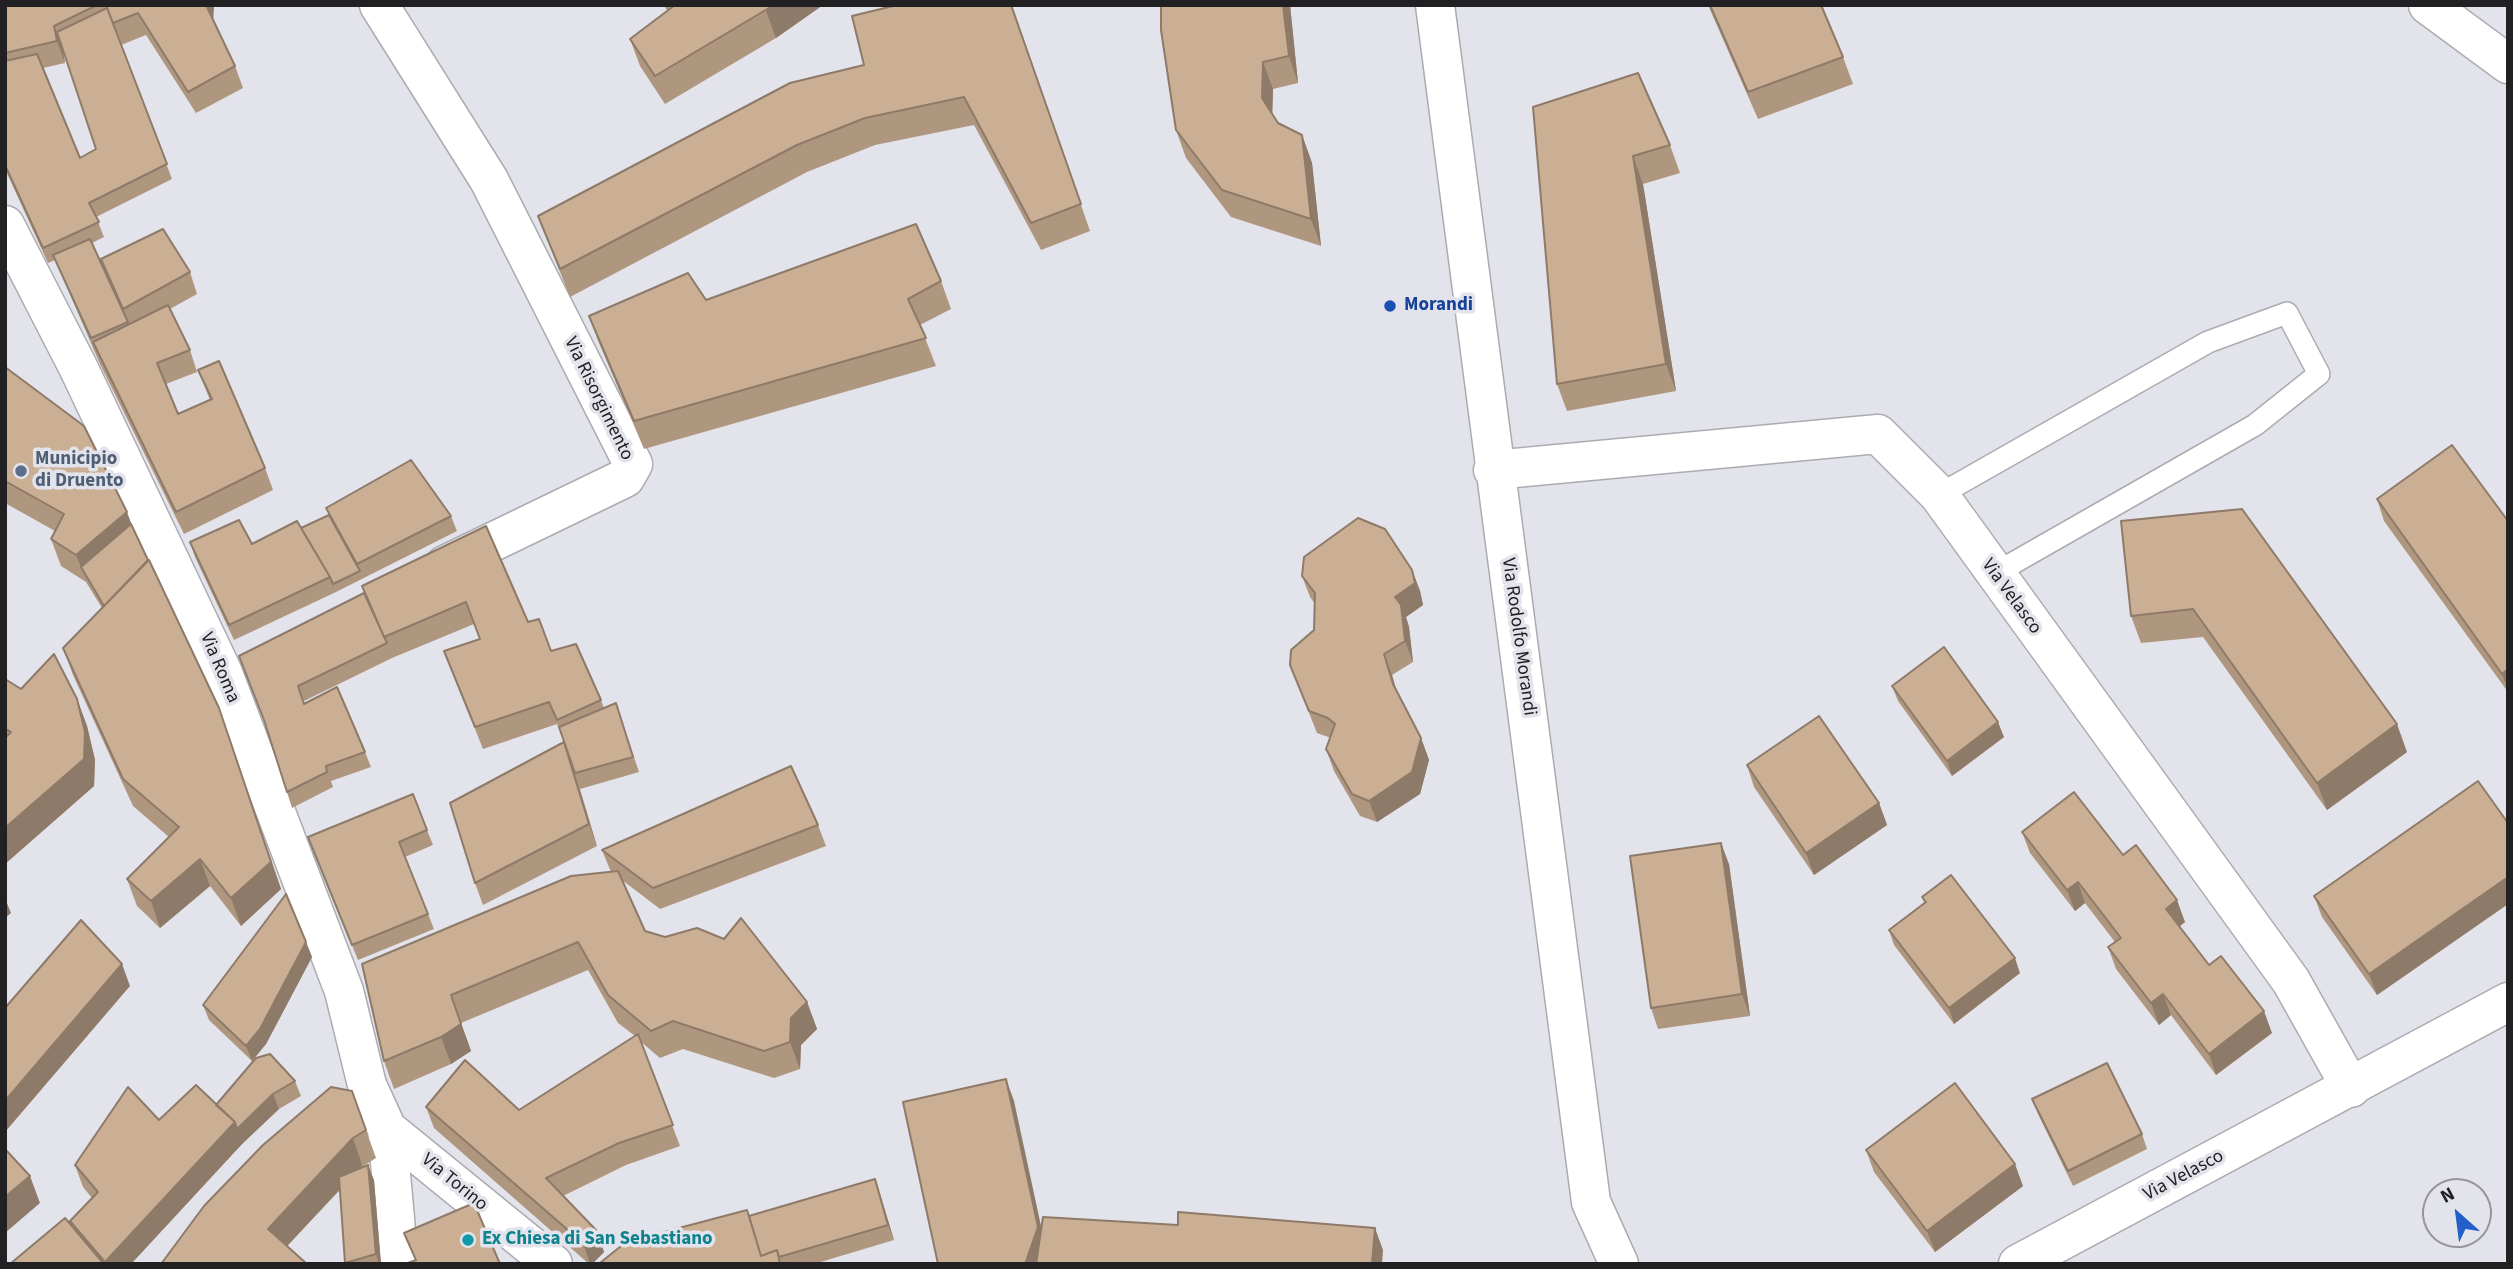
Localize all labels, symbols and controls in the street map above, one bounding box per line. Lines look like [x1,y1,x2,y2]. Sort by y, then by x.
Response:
place label: Morandi [1404,295,1473,317]
marker: Morandi [1382,298,1398,314]
street label: Via Risorgimento [558,334,638,464]
place label: Municipio di Druento [35,449,124,493]
marker: Municipio di Druento [13,463,29,479]
street label: Via Velasco [1976,555,2046,639]
street label: Via Rodolfo Morandi [1496,557,1540,717]
street label: Via Roma [194,629,244,707]
street label: Via Velasco [2140,1145,2228,1207]
street label: Via Torino [416,1149,492,1217]
north arrow [2422,1178,2492,1248]
text: N [2436,1181,2460,1211]
place label: Ex Chiesa di San Sebastiano [482,1229,713,1251]
marker: Ex Chiesa di San Sebastiano [460,1232,476,1248]

